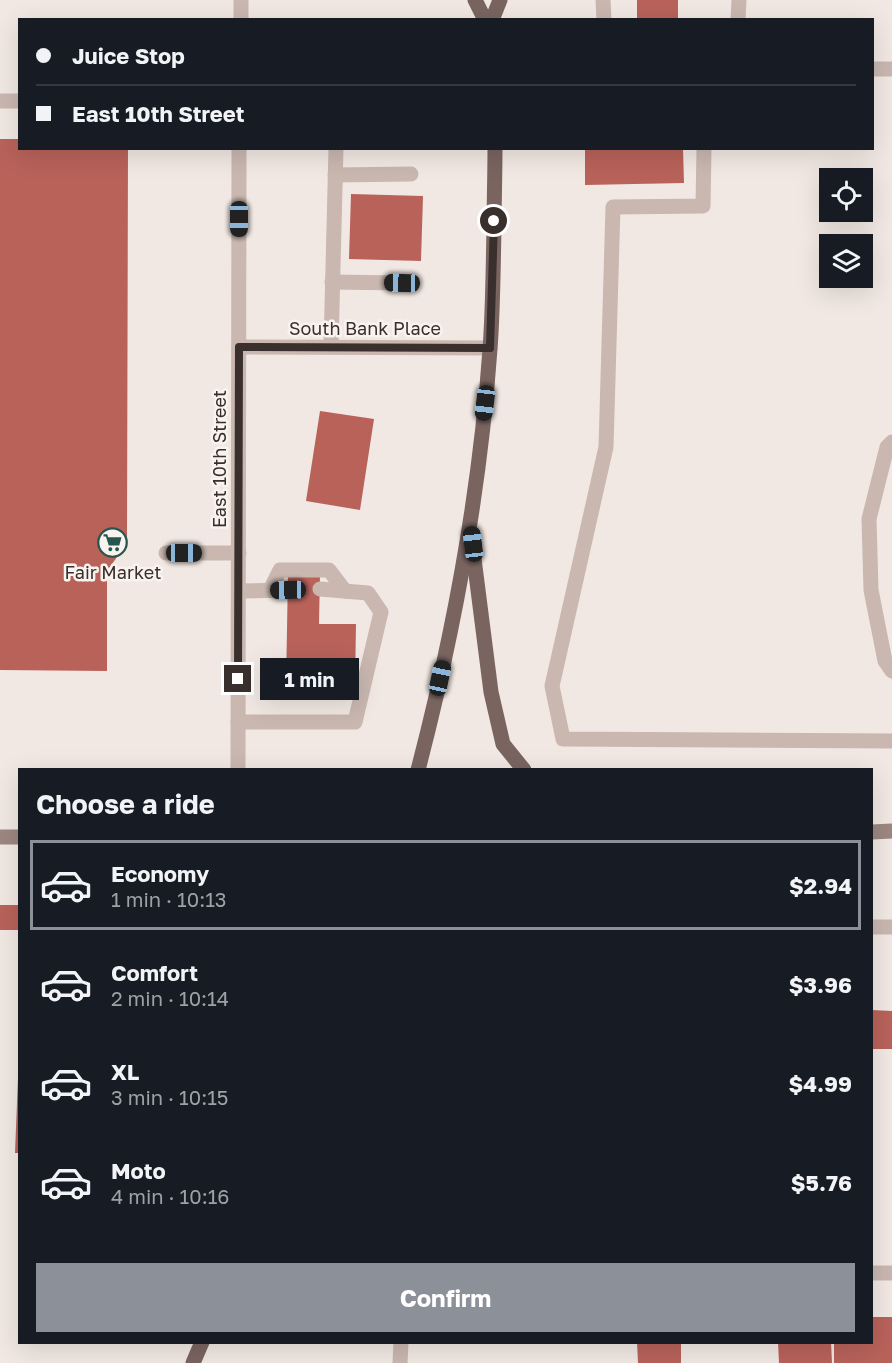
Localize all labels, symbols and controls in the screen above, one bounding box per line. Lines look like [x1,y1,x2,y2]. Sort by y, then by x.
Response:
text: Juice Stop [72,42,185,69]
text: East 10th Street [72,100,244,127]
map controls [819,168,873,288]
button: locate [819,168,873,222]
car [230,201,248,237]
route start [480,207,507,234]
button: layers [819,234,873,288]
car [384,274,420,292]
street label: South Bank Place [289,317,441,339]
car [474,384,496,422]
street label: East 10th Street [208,390,230,528]
car [462,525,484,563]
supermarket icon: Fair Market [97,527,129,559]
car [166,544,202,562]
place label: Fair Market [65,561,161,583]
car [270,581,306,599]
callout: 1 min [259,658,358,700]
car [427,659,453,697]
route end [224,665,251,692]
text: 1 min [284,667,335,691]
text: Choose a ride [36,788,215,820]
icon: car [39,858,93,912]
text: Economy [111,860,209,887]
text: $2.94 [789,872,852,899]
text: 1 min · 10:13 [111,887,227,911]
icon: car [39,957,93,1011]
text: Comfort [111,959,198,986]
text: $3.96 [789,971,852,998]
text: 2 min · 10:14 [111,986,229,1010]
icon: car [39,1056,93,1110]
text: XL [111,1058,139,1085]
text: $4.99 [789,1070,852,1097]
text: 3 min · 10:15 [111,1085,228,1109]
icon: car [39,1155,93,1209]
text: Moto [111,1157,166,1184]
text: $5.76 [791,1169,852,1196]
text: 4 min · 10:16 [111,1184,229,1208]
button: Confirm [36,1263,855,1332]

